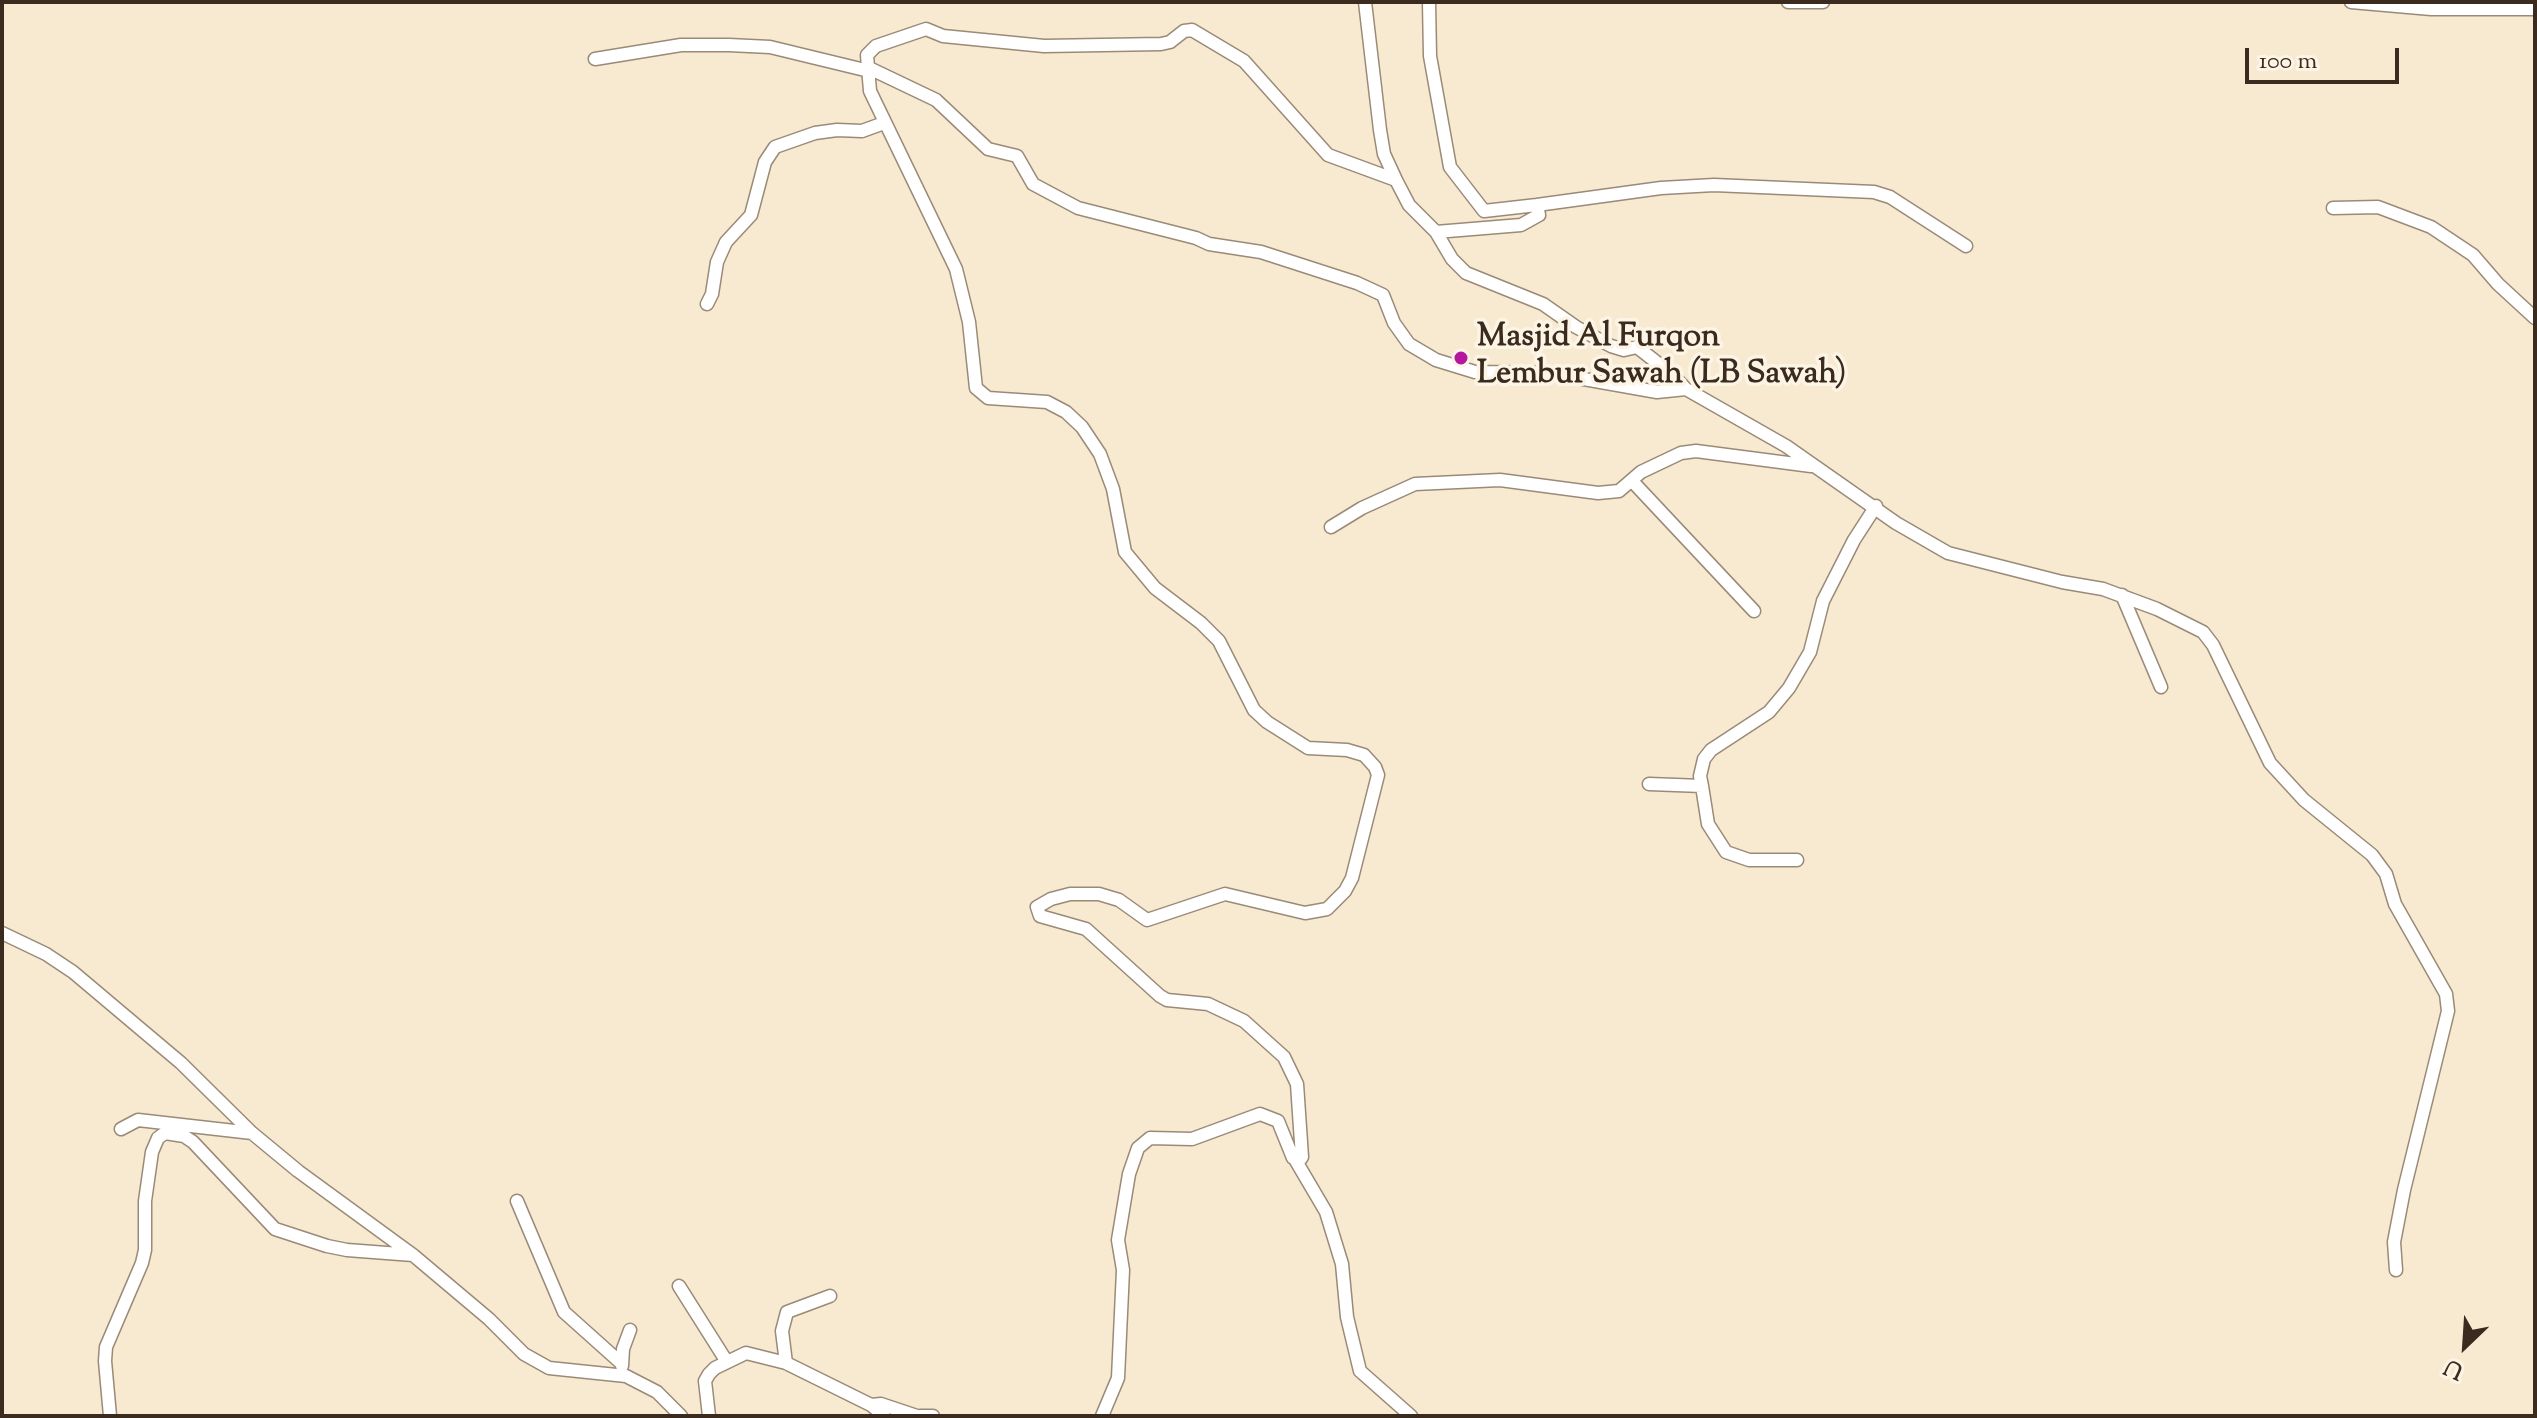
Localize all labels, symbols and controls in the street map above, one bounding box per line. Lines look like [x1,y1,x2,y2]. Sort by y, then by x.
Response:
scale bar [2249,32,2403,82]
text: 100 m [2259,45,2317,79]
place label: Masjid Al Furqon Lembur Sawah (LB Sawah) [1477,321,1846,396]
marker: Masjid Al Furqon Lembur Sawah (LB Sawah) [1452,349,1470,367]
north arrow [2425,1306,2505,1386]
text: U [2440,1349,2470,1386]

